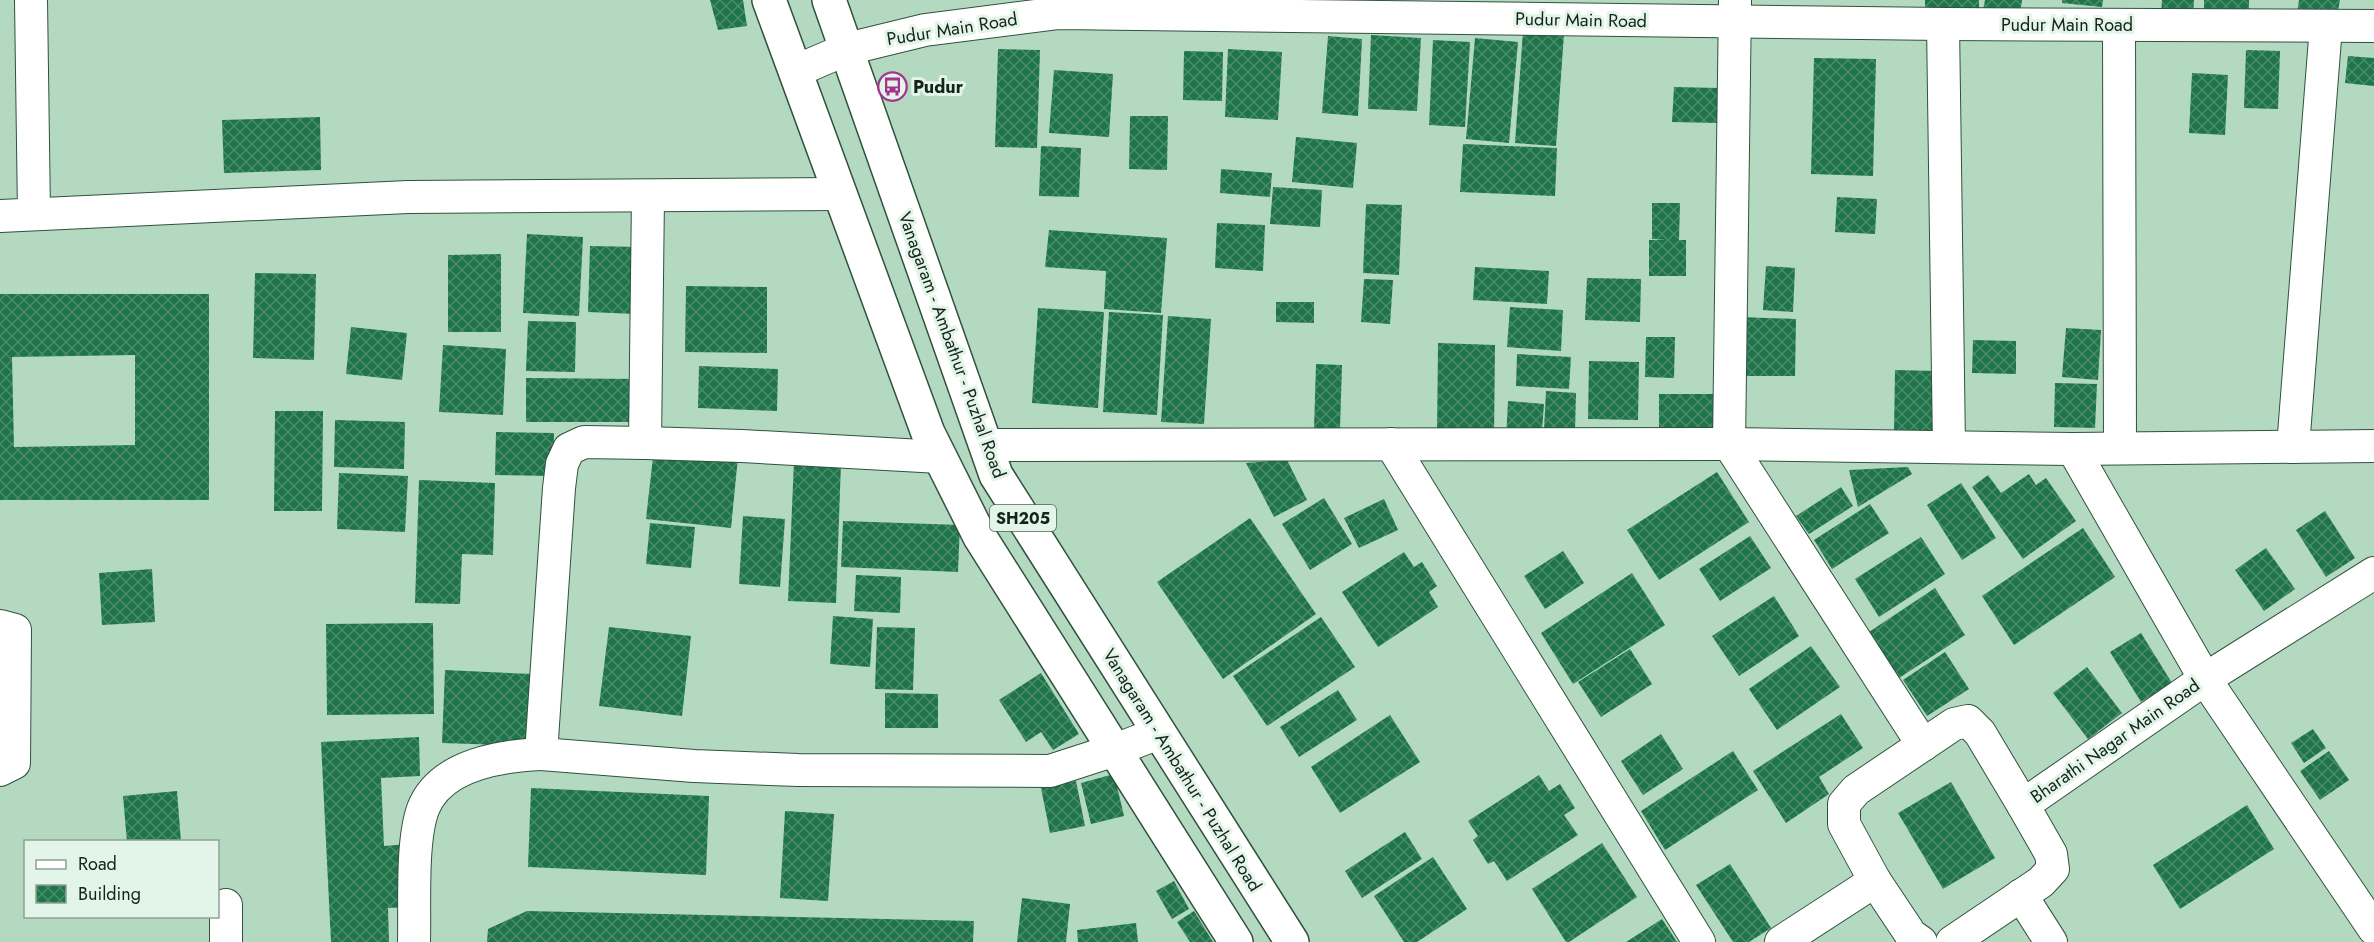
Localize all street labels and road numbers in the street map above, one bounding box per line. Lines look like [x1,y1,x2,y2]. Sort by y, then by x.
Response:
street label: Pudur Main Road [885,6,1019,52]
street label: Pudur Main Road [1515,6,1647,34]
street label: Pudur Main Road [2001,12,2133,38]
street label: Vanagaram - Ambathur - Puzhal Road [892,208,1012,482]
road number: SH205 [990,505,1056,531]
street label: Vanagaram - Ambathur - Puzhal Road [1096,644,1268,896]
street label: Bharathi Nagar Main Road [2025,673,2205,809]

